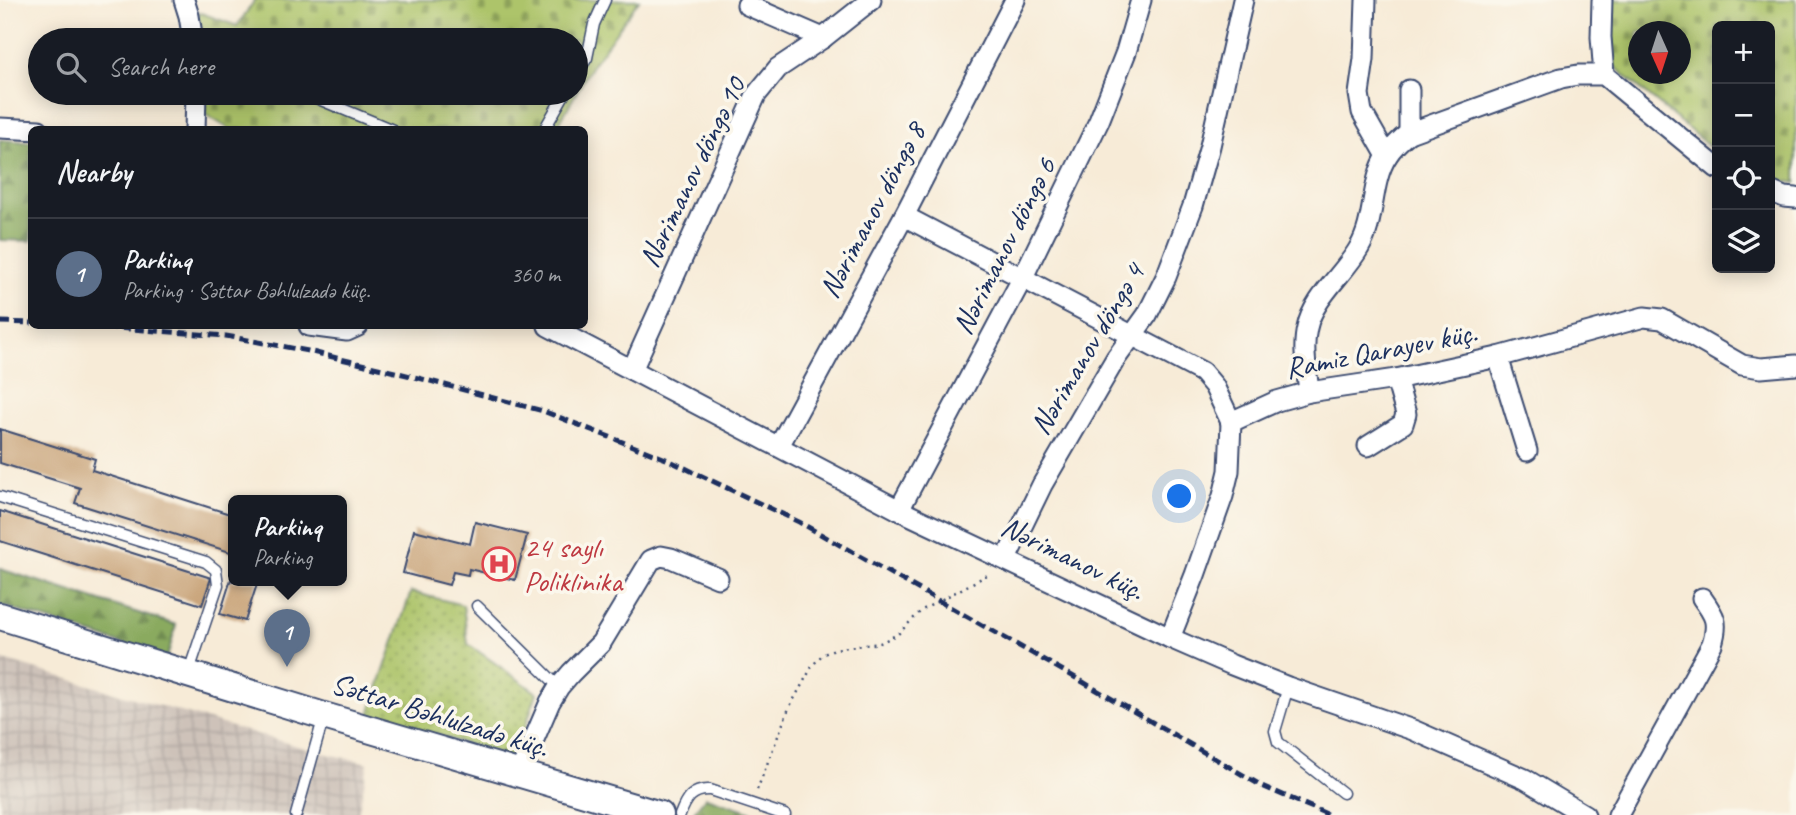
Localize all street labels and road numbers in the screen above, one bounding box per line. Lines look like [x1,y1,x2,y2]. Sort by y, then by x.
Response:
street label: Nərimanov döngə 10 [630,69,755,273]
street label: Nərimanov döngə 8 [810,114,935,304]
street label: Nərimanov döngə 6 [943,150,1065,341]
street label: Nərimanov döngə 4 [1021,254,1154,442]
street label: Ramiz Qarayev küç. [1282,313,1480,387]
street label: Nərimanov küç. [995,507,1151,609]
street label: Səttar Bəhlulzadə küç. [327,664,553,766]

